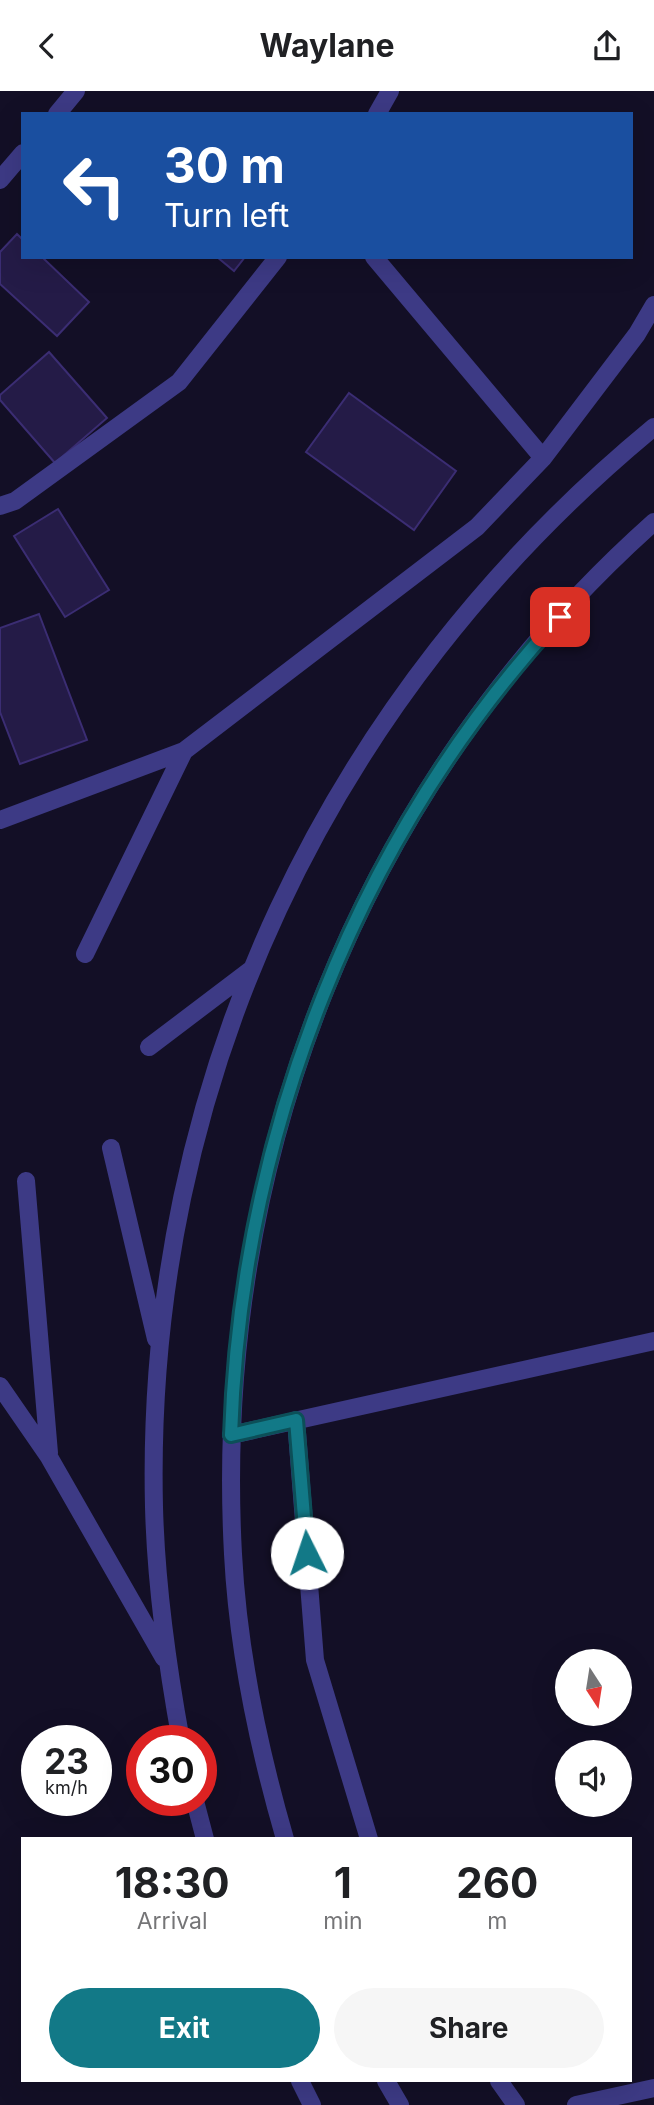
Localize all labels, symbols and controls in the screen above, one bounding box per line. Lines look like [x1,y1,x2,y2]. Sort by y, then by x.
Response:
text: Waylane [260,26,394,65]
icon: back [28,27,66,65]
icon: share [588,27,626,65]
text: 30 m [164,136,285,195]
icon: left [49,140,140,231]
text: Turn left [164,196,289,235]
pin [530,587,590,647]
icon: arrive [541,598,579,636]
position arrow [270,1516,344,1590]
north arrow [555,1649,632,1725]
map controls [555,1649,632,1817]
speed limit sign: 30 [126,1725,217,1816]
text: 23 [44,1740,89,1782]
button: sound [555,1740,632,1817]
text: km/h [45,1777,88,1798]
text: 18:30 [115,1857,230,1908]
text: 1 [334,1857,352,1908]
text: 260 [456,1857,538,1908]
text: Arrival [137,1907,208,1935]
text: min [323,1907,363,1935]
text: m [487,1907,507,1935]
button: Exit [49,1988,320,2068]
button: Share [334,1988,604,2068]

